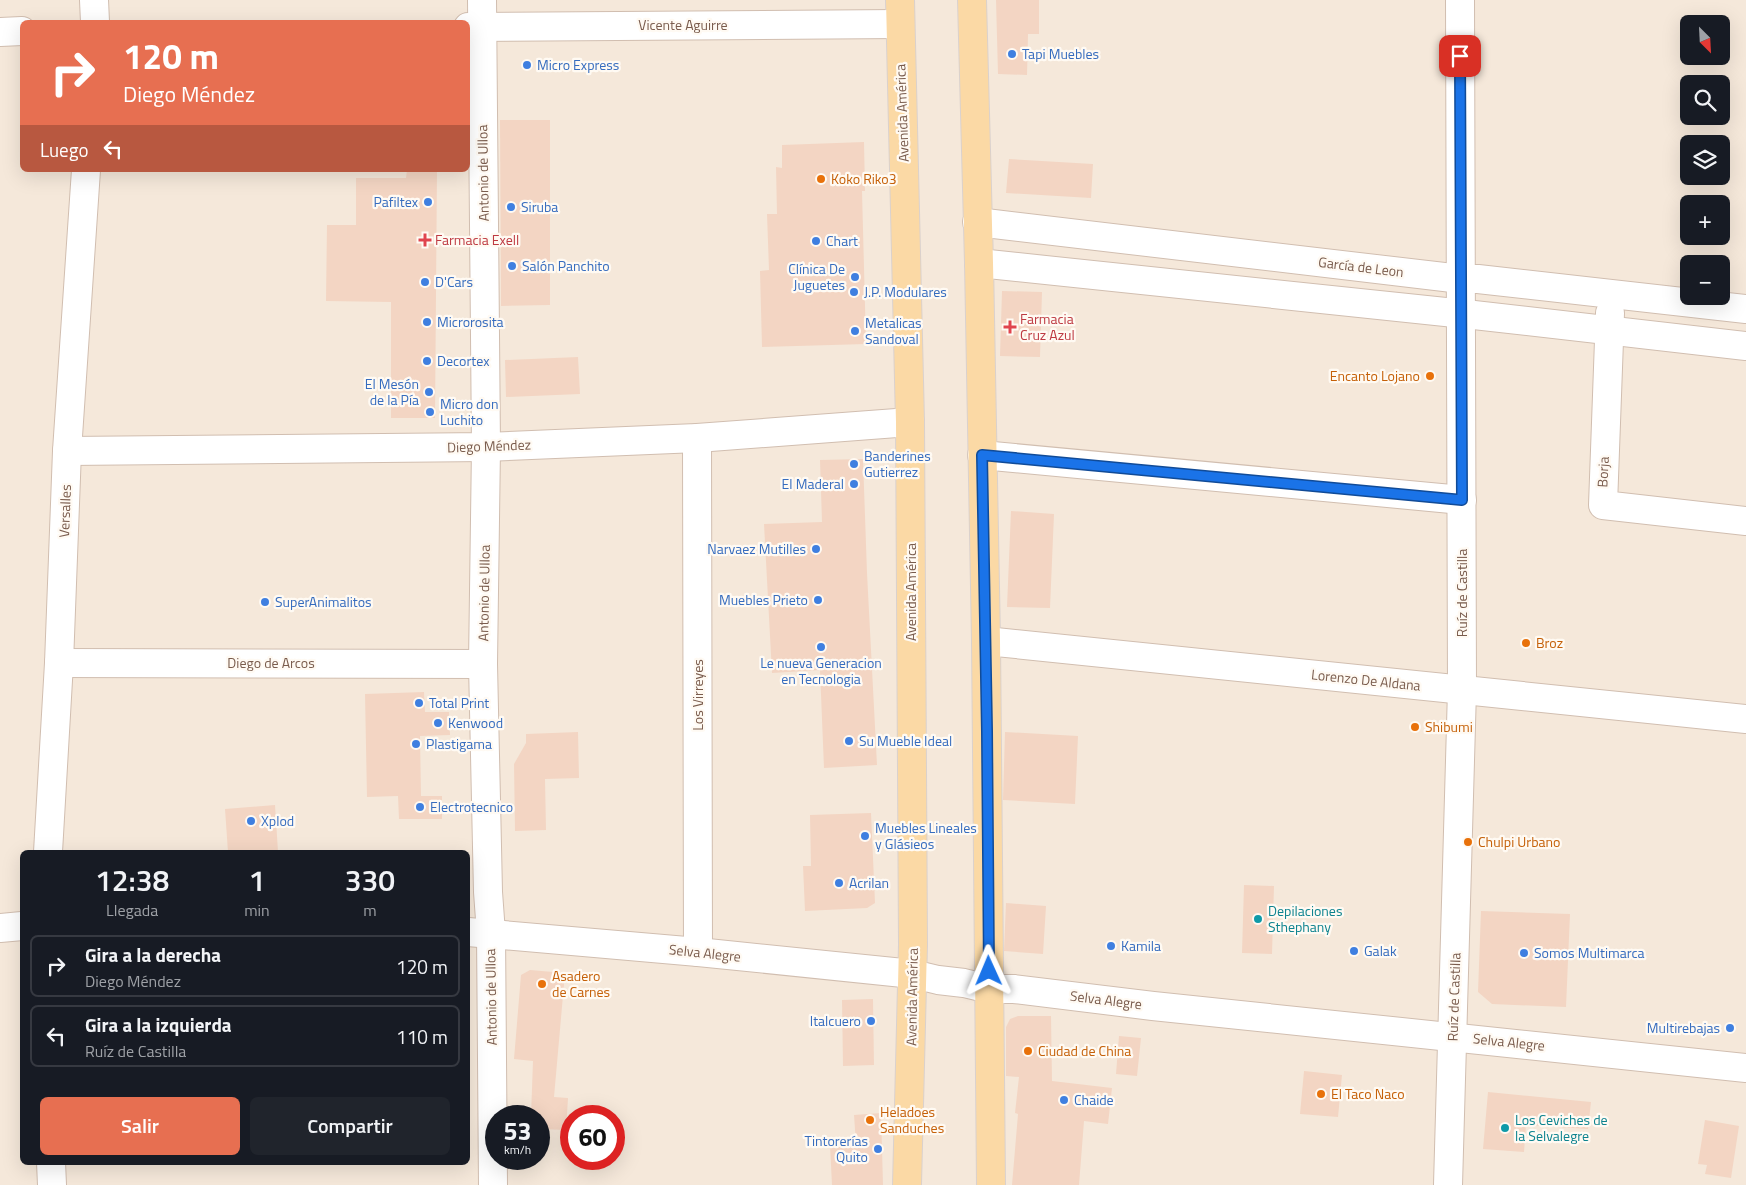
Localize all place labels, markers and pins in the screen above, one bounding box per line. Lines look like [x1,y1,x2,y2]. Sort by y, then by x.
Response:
pin [1439,35,1481,77]
place label: Tapi Muebles [1022,43,1099,64]
marker: Tapi Muebles [1006,48,1018,60]
place label: Micro Express [537,54,619,75]
marker: Micro Express [521,59,533,71]
place label: Koko Riko3 [831,168,897,189]
marker: Koko Riko3 [815,173,827,185]
place label: Pafiltex [374,191,419,212]
marker: Pafiltex [422,196,434,208]
place label: Siruba [521,196,558,217]
marker: Siruba [505,201,517,213]
place label: Farmacia Exell [435,229,519,250]
place label: Chart [826,230,858,251]
marker: Farmacia Exell [419,234,431,246]
marker: Chart [810,235,822,247]
place label: Salón Panchito [522,255,610,276]
place label: Clínica De Juguetes [788,258,845,295]
marker: Salón Panchito [506,260,518,272]
place label: D'Cars [435,271,473,292]
marker: Clínica De Juguetes [849,271,861,283]
marker: D'Cars [419,276,431,288]
place label: J.P. Modulares [864,281,947,302]
marker: J.P. Modulares [848,286,860,298]
place label: Farmacia Cruz Azul [1020,308,1075,345]
place label: Microrosita [437,311,504,332]
place label: Metalicas Sandoval [865,312,922,349]
marker: Microrosita [421,316,433,328]
marker: Farmacia Cruz Azul [1004,321,1016,333]
marker: Metalicas Sandoval [849,325,861,337]
place label: Decortex [437,350,490,371]
marker: Decortex [421,355,433,367]
place label: Encanto Lojano [1330,365,1420,386]
marker: Encanto Lojano [1424,370,1436,382]
place label: El Mesón de la Pía [365,373,419,410]
marker: El Mesón de la Pía [423,386,435,398]
place label: Micro don Luchito [440,393,498,430]
marker: Micro don Luchito [424,406,436,418]
place label: Banderines Gutierrez [864,445,931,482]
marker: Banderines Gutierrez [848,458,860,470]
place label: El Maderal [782,473,844,494]
marker: El Maderal [848,478,860,490]
place label: Narvaez Mutilles [707,538,806,559]
marker: Narvaez Mutilles [810,543,822,555]
place label: Muebles Prieto [719,589,808,610]
place label: SuperAnimalitos [275,591,372,612]
marker: Muebles Prieto [812,594,824,606]
marker: SuperAnimalitos [259,596,271,608]
place label: Broz [1536,632,1563,653]
marker: Broz [1520,637,1532,649]
marker: Le nueva Generacion en Tecnologia [815,641,827,653]
place label: Le nueva Generacion en Tecnologia [760,652,882,689]
place label: Total Print [429,692,489,713]
marker: Total Print [413,697,425,709]
place label: Kenwood [448,712,503,733]
place label: Shibumi [1425,716,1473,737]
marker: Kenwood [432,717,444,729]
marker: Shibumi [1409,721,1421,733]
place label: Su Mueble Ideal [859,730,952,751]
place label: Plastigama [426,733,492,754]
marker: Su Mueble Ideal [843,735,855,747]
marker: Plastigama [410,738,422,750]
place label: Electrotecnico [430,796,513,817]
marker: Electrotecnico [414,801,426,813]
place label: Xplod [261,810,294,831]
marker: Xplod [245,815,257,827]
place label: Muebles Lineales y Glásieos [875,817,977,854]
marker: Muebles Lineales y Glásieos [859,830,871,842]
place label: Chulpi Urbano [1478,831,1560,852]
marker: Chulpi Urbano [1462,836,1474,848]
place label: Acrilan [849,872,889,893]
marker: Acrilan [833,877,845,889]
place label: Depilaciones Sthephany [1268,900,1342,937]
marker: Depilaciones Sthephany [1252,913,1264,925]
place label: Kamila [1121,935,1161,956]
marker: Kamila [1105,940,1117,952]
place label: Galak [1364,940,1397,961]
place label: Somos Multimarca [1534,942,1645,963]
marker: Galak [1348,945,1360,957]
marker: Somos Multimarca [1518,947,1530,959]
place label: Asadero de Carnes [552,965,610,1002]
marker: Asadero de Carnes [536,978,548,990]
place label: Italcuero [810,1010,861,1031]
marker: Italcuero [865,1015,877,1027]
place label: Multirebajas [1647,1017,1720,1038]
marker: Multirebajas [1724,1022,1736,1034]
place label: Ciudad de China [1038,1040,1131,1061]
marker: Ciudad de China [1022,1045,1034,1057]
place label: El Taco Naco [1331,1083,1405,1104]
marker: El Taco Naco [1315,1088,1327,1100]
place label: Chaide [1074,1089,1114,1110]
marker: Chaide [1058,1094,1070,1106]
place label: Heladoes Sanduches [880,1101,944,1138]
place label: Los Ceviches de la Selvalegre [1515,1109,1608,1146]
marker: Heladoes Sanduches [864,1114,876,1126]
marker: Los Ceviches de la Selvalegre [1499,1122,1511,1134]
place label: Tintorerías Quito [805,1130,868,1167]
marker: Tintorerías Quito [872,1143,884,1155]

